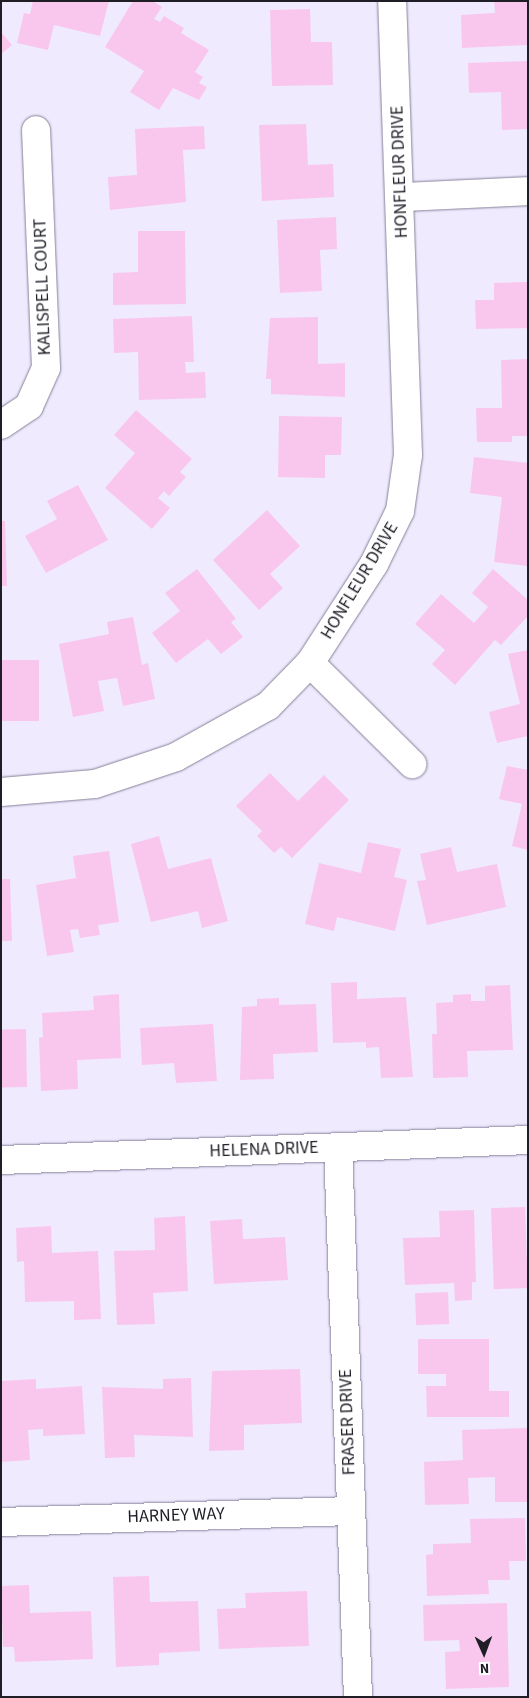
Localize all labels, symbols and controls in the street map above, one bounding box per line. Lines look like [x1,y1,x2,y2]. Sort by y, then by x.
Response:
street label: HONFLEUR DRIVE [387,105,413,239]
street label: KALISPELL COURT [30,218,56,356]
street label: HONFLEUR DRIVE [317,519,403,643]
street label: HELENA DRIVE [209,1137,319,1163]
street label: FRASER DRIVE [335,1368,361,1476]
street label: HARNEY WAY [127,1504,225,1528]
north arrow [459,1628,509,1678]
text: N [480,1658,490,1678]

